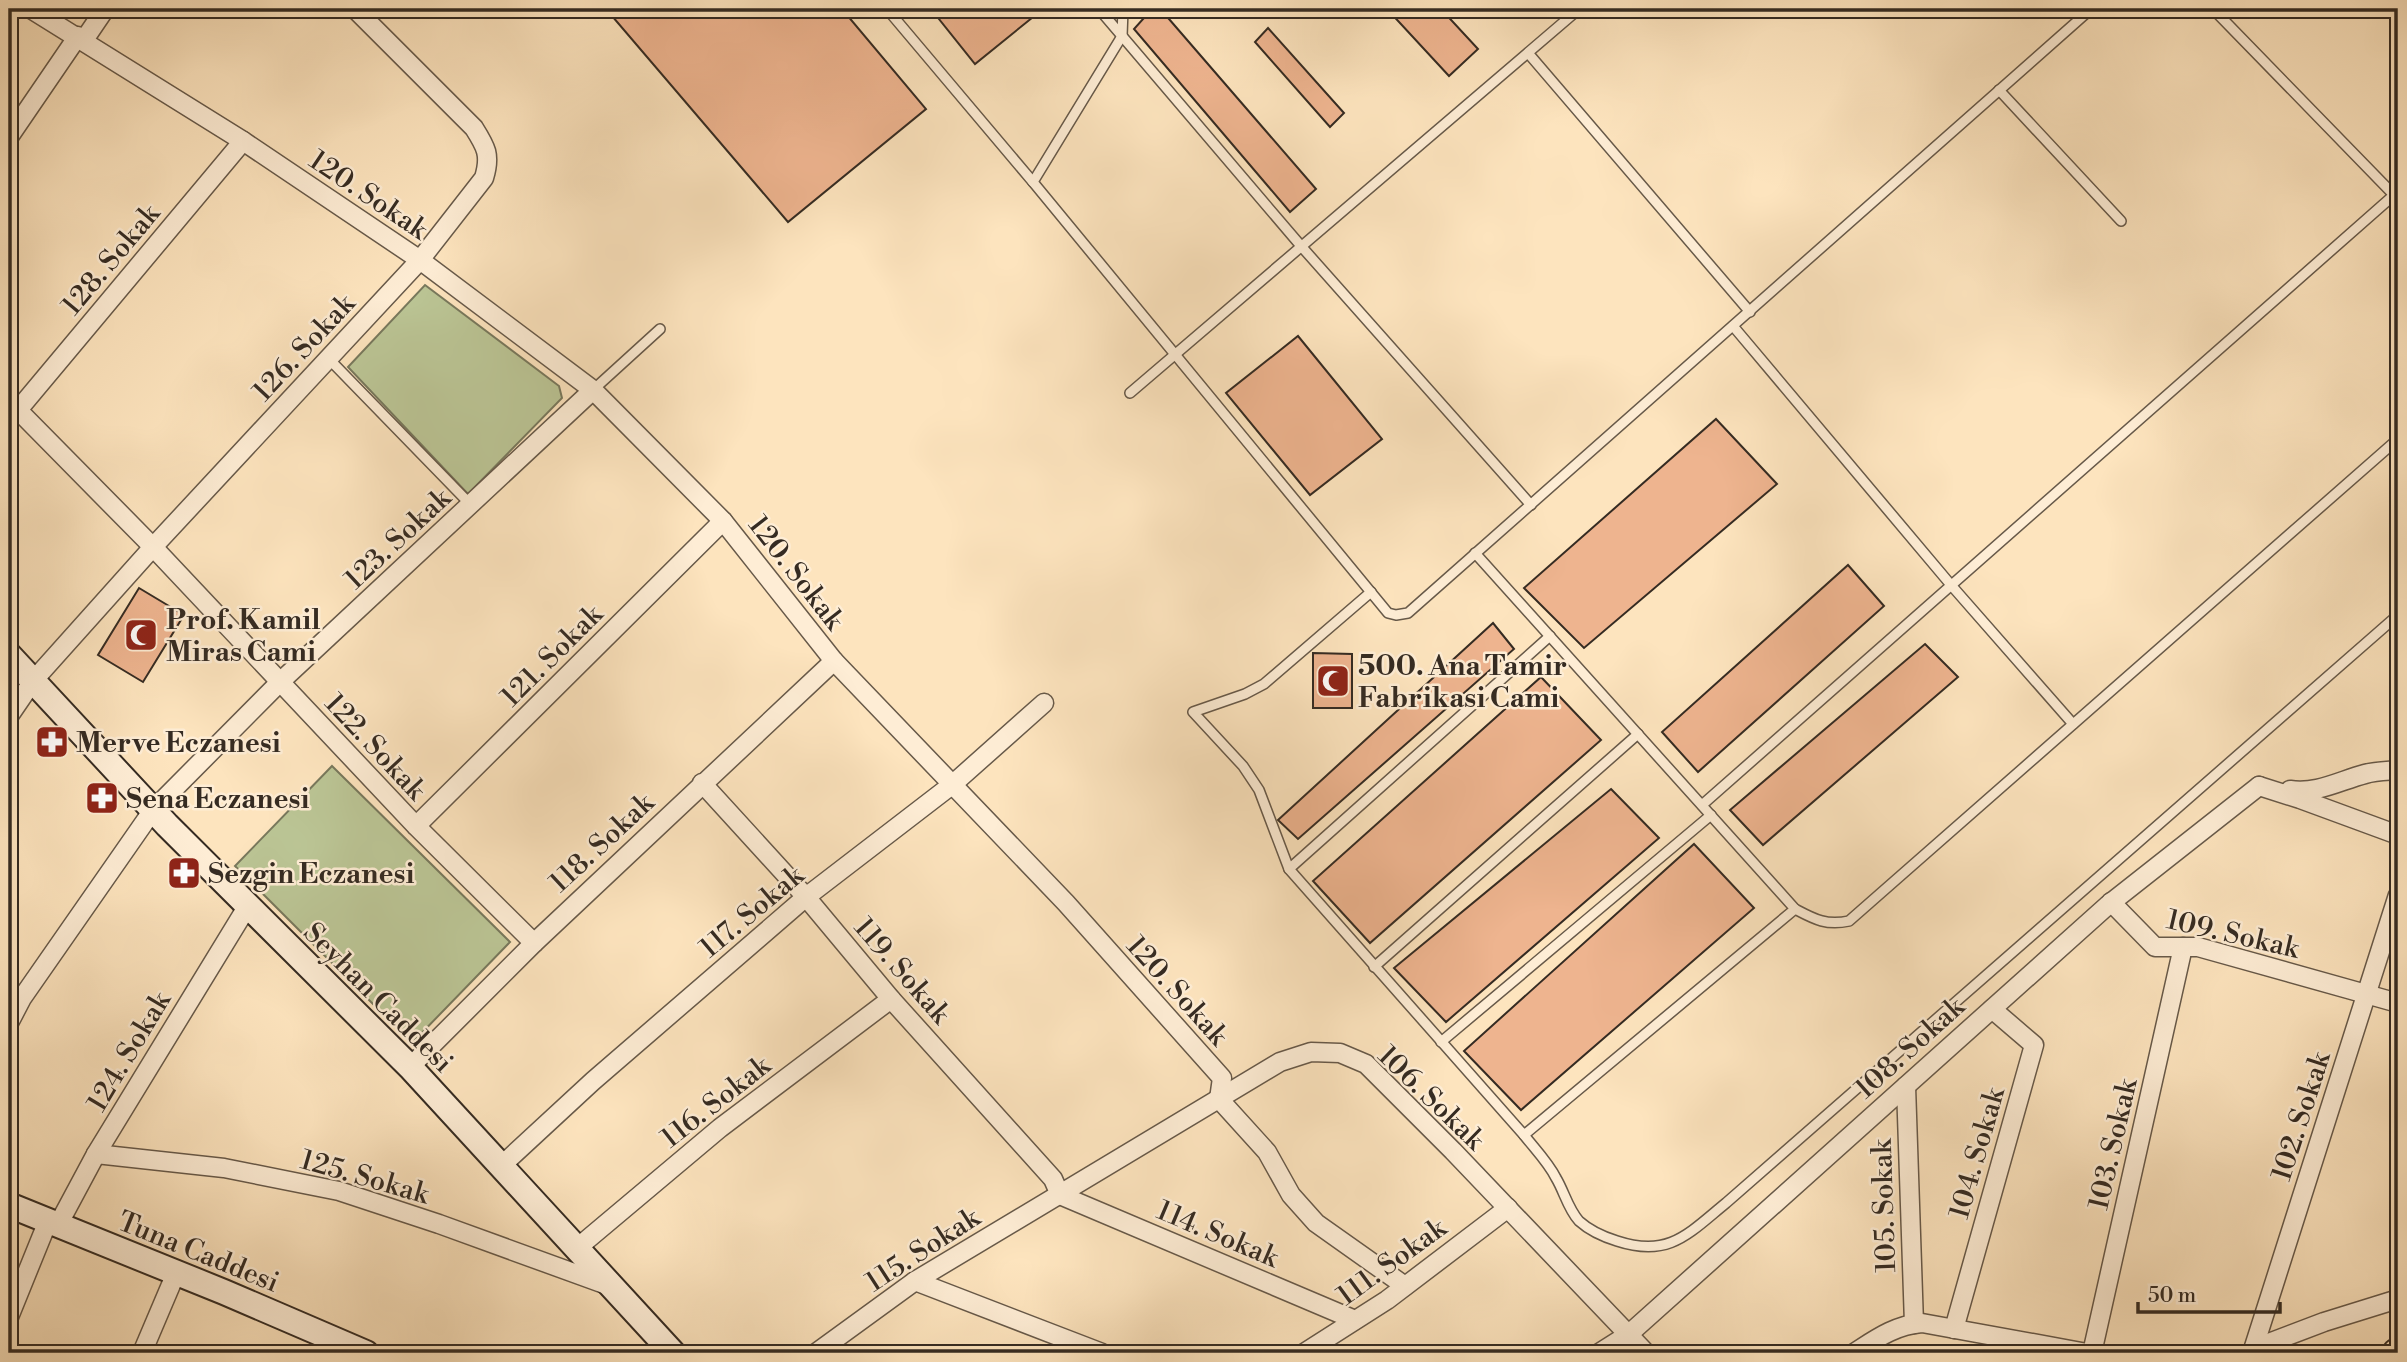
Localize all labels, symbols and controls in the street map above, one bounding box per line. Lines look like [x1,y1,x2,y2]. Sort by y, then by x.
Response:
street label: 120. Sokak [302,143,435,248]
street label: 128. Sokak [55,196,168,323]
street label: 126. Sokak [246,286,363,409]
street label: 123. Sokak [338,480,459,597]
street label: 120. Sokak [740,509,852,638]
street label: 121. Sokak [494,597,611,714]
place label: Prof. Kamil Miras Cami [166,603,320,670]
mosque icon: Prof. Kamil Miras Cami [122,616,160,654]
place label: 500. Ana Tamir Fabrikasi Cami [1358,649,1567,716]
mosque icon: 500. Ana Tamir Fabrikasi Cami [1314,662,1352,700]
street label: 122. Sokak [317,687,434,809]
pharmacy icon: Merve Eczanesi [33,723,71,761]
place label: Merve Eczanesi [76,726,281,761]
pharmacy icon: Sena Eczanesi [83,779,121,817]
place label: Sena Eczanesi [126,782,310,817]
street label: 118. Sokak [543,785,662,900]
pharmacy icon: Sezgin Eczanesi [165,854,203,892]
place label: Sezgin Eczanesi [208,857,414,892]
street label: 117. Sokak [693,858,812,966]
street label: 109. Sokak [2163,902,2304,967]
street label: 119. Sokak [846,911,958,1032]
street label: Seyhan Caddesi [296,916,460,1080]
street label: 120. Sokak [1119,929,1236,1054]
street label: 124. Sokak [80,984,179,1118]
street label: 108. Sokak [1848,989,1973,1106]
street label: 106. Sokak [1370,1039,1493,1158]
street label: 102. Sokak [2264,1046,2339,1185]
street label: 116. Sokak [654,1048,779,1156]
street label: 103. Sokak [2081,1074,2146,1213]
street label: 104. Sokak [1942,1083,2013,1223]
street label: 105. Sokak [1865,1137,1904,1273]
street label: 125. Sokak [296,1142,434,1213]
street label: 114. Sokak [1151,1193,1285,1276]
street label: 115. Sokak [859,1200,987,1300]
street label: Tuna Caddesi [113,1204,284,1301]
street label: 111. Sokak [1330,1210,1455,1314]
scale bar [2138,1271,2279,1315]
text: 50 m [2148,1283,2196,1309]

